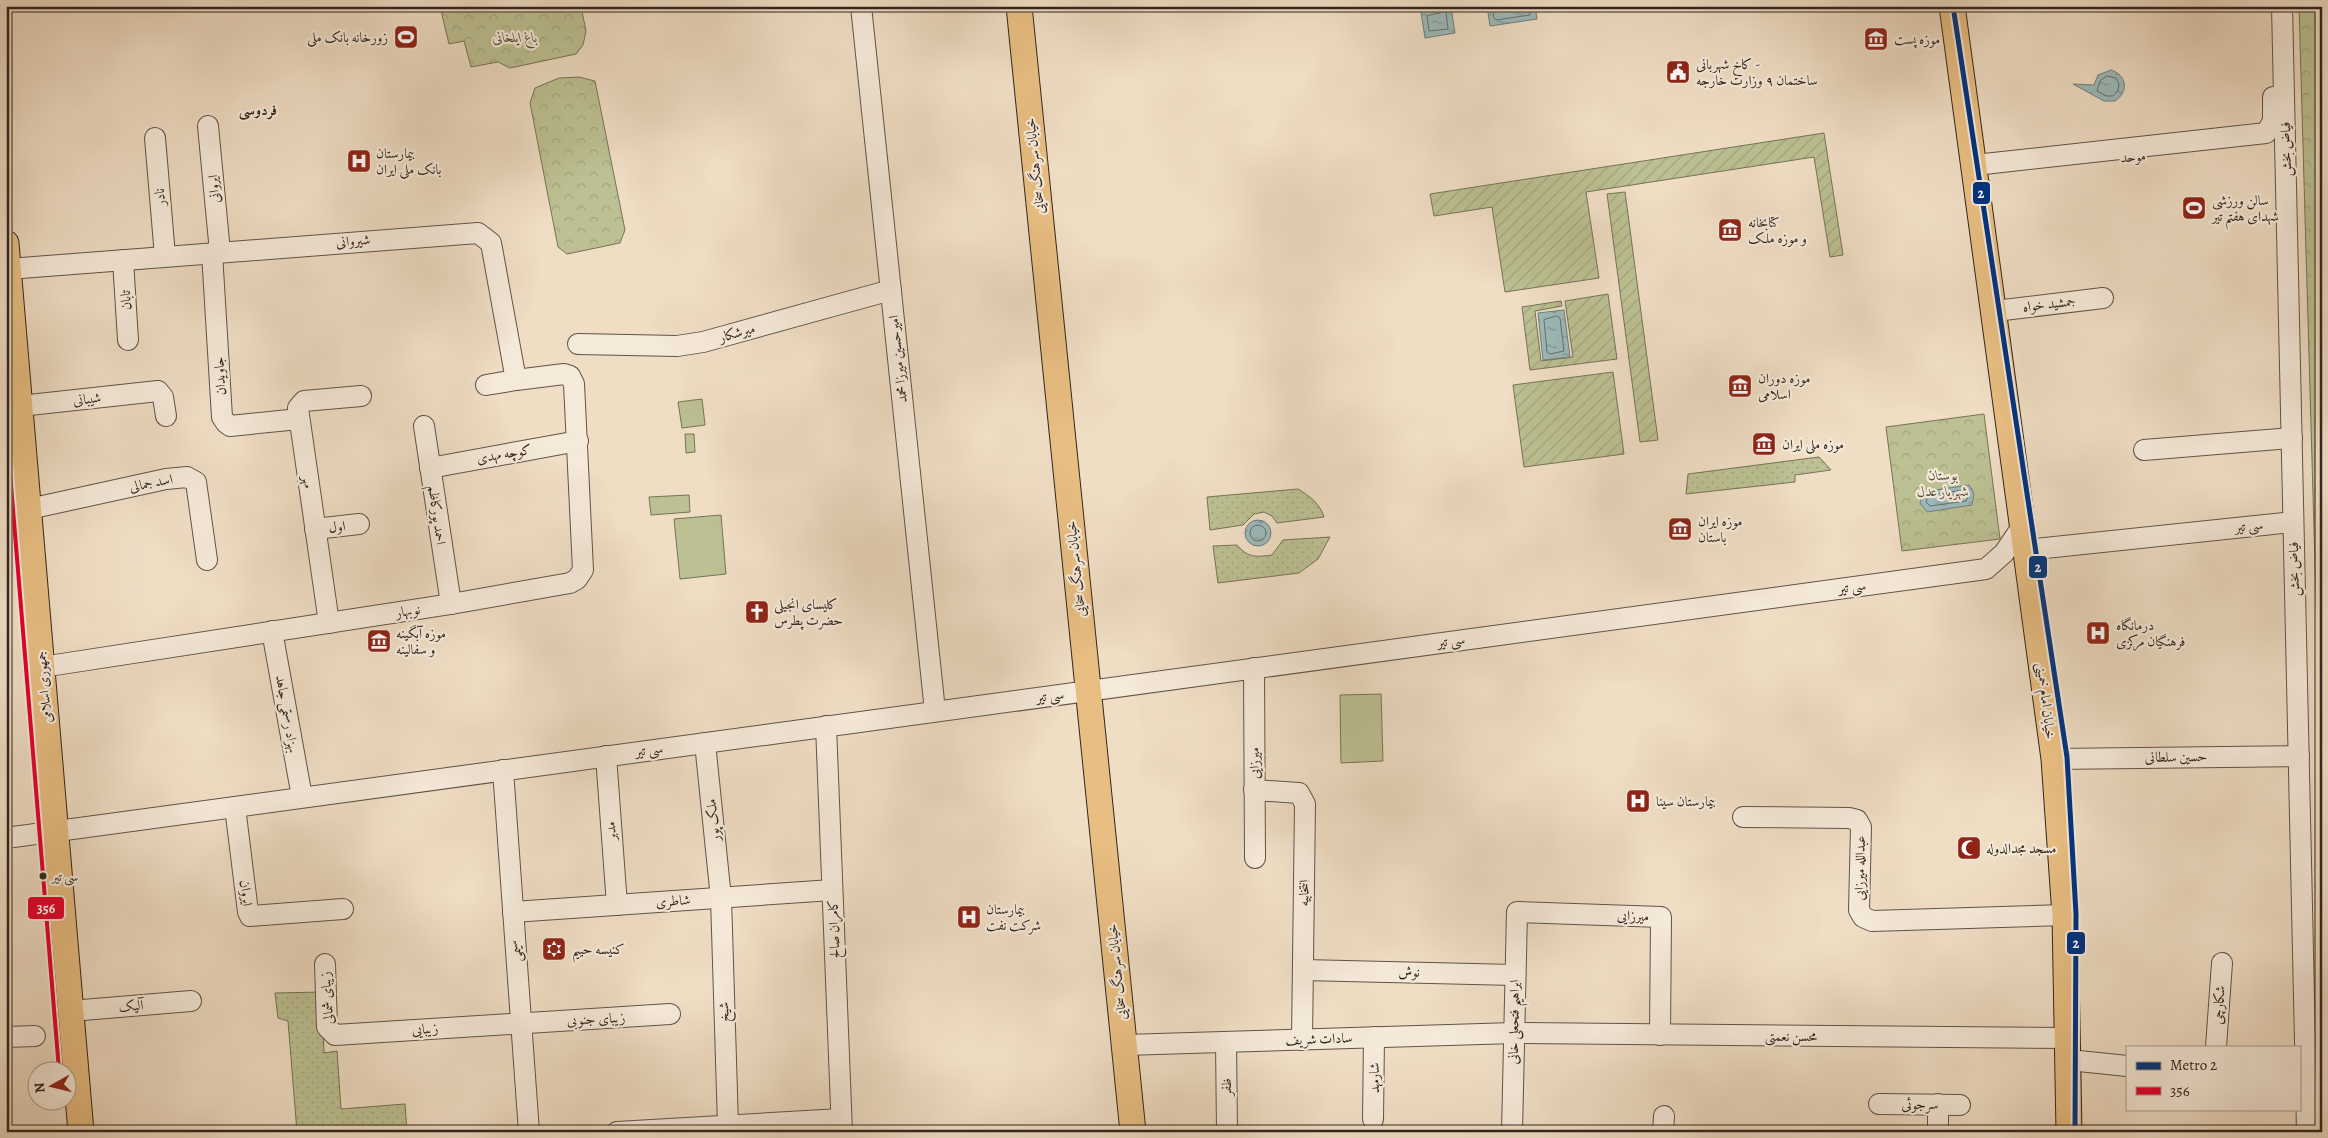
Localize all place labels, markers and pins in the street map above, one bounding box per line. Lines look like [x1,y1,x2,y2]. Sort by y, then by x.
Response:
sports icon: زورخانه بانک ملی [393,24,419,50]
museum icon: موزه پست [1863,26,1889,52]
place label: زورخانه بانک ملی [307,28,388,47]
place label: موزه پست [1894,30,1940,49]
place label: کاخ شهربانی - ساختمان ۹ وزارت خارجه [1696,55,1818,90]
public building icon: کاخ شهربانی - ساختمان ۹ وزارت خارجه [1665,59,1691,85]
place label: بیمارستان بانک ملی ایران [376,144,442,179]
hospital icon: بیمارستان بانک ملی ایران [346,148,372,174]
place label: سالن ورزشی شهدای هفتم تیر [2210,191,2279,230]
sports icon: سالن ورزشی شهدای هفتم تیر [2181,195,2207,221]
place label: کتابخانه و موزه ملک [1748,213,1807,248]
museum icon: کتابخانه و موزه ملک [1717,217,1743,243]
place label: موزه دوران اسلامی [1758,369,1810,404]
museum icon: موزه دوران اسلامی [1727,373,1753,399]
museum icon: موزه ملی ایران [1751,431,1777,457]
place label: موزه ملی ایران [1782,435,1844,454]
place label: موزه ایران باستان [1698,512,1743,547]
museum icon: موزه ایران باستان [1667,516,1693,542]
place label: کلیسای انجیلی حضرت پطرس [774,595,843,631]
church icon: کلیسای انجیلی حضرت پطرس [744,599,770,625]
place label: درمانگاه فرهنگیان مرکزی [2116,616,2185,651]
hospital icon: درمانگاه فرهنگیان مرکزی [2085,620,2111,646]
place label: موزه آبگینه و سفالینه [396,624,446,659]
museum icon: موزه آبگینه و سفالینه [366,628,392,654]
hospital icon: بیمارستان سینا [1625,788,1651,814]
place label: بیمارستان سینا [1656,792,1716,811]
mosque icon: مسجد مجدالدوله [1956,835,1982,861]
place label: مسجد مجدالدوله [1986,839,2056,858]
place label: سی تیر [50,868,78,886]
marker: سی تیر [38,871,48,881]
place label: بیمارستان شرکت نفت [986,900,1041,935]
hospital icon: بیمارستان شرکت نفت [956,904,982,930]
synagogue icon: کنیسه حییم [541,936,567,962]
place label: کنیسه حییم [572,940,625,963]

